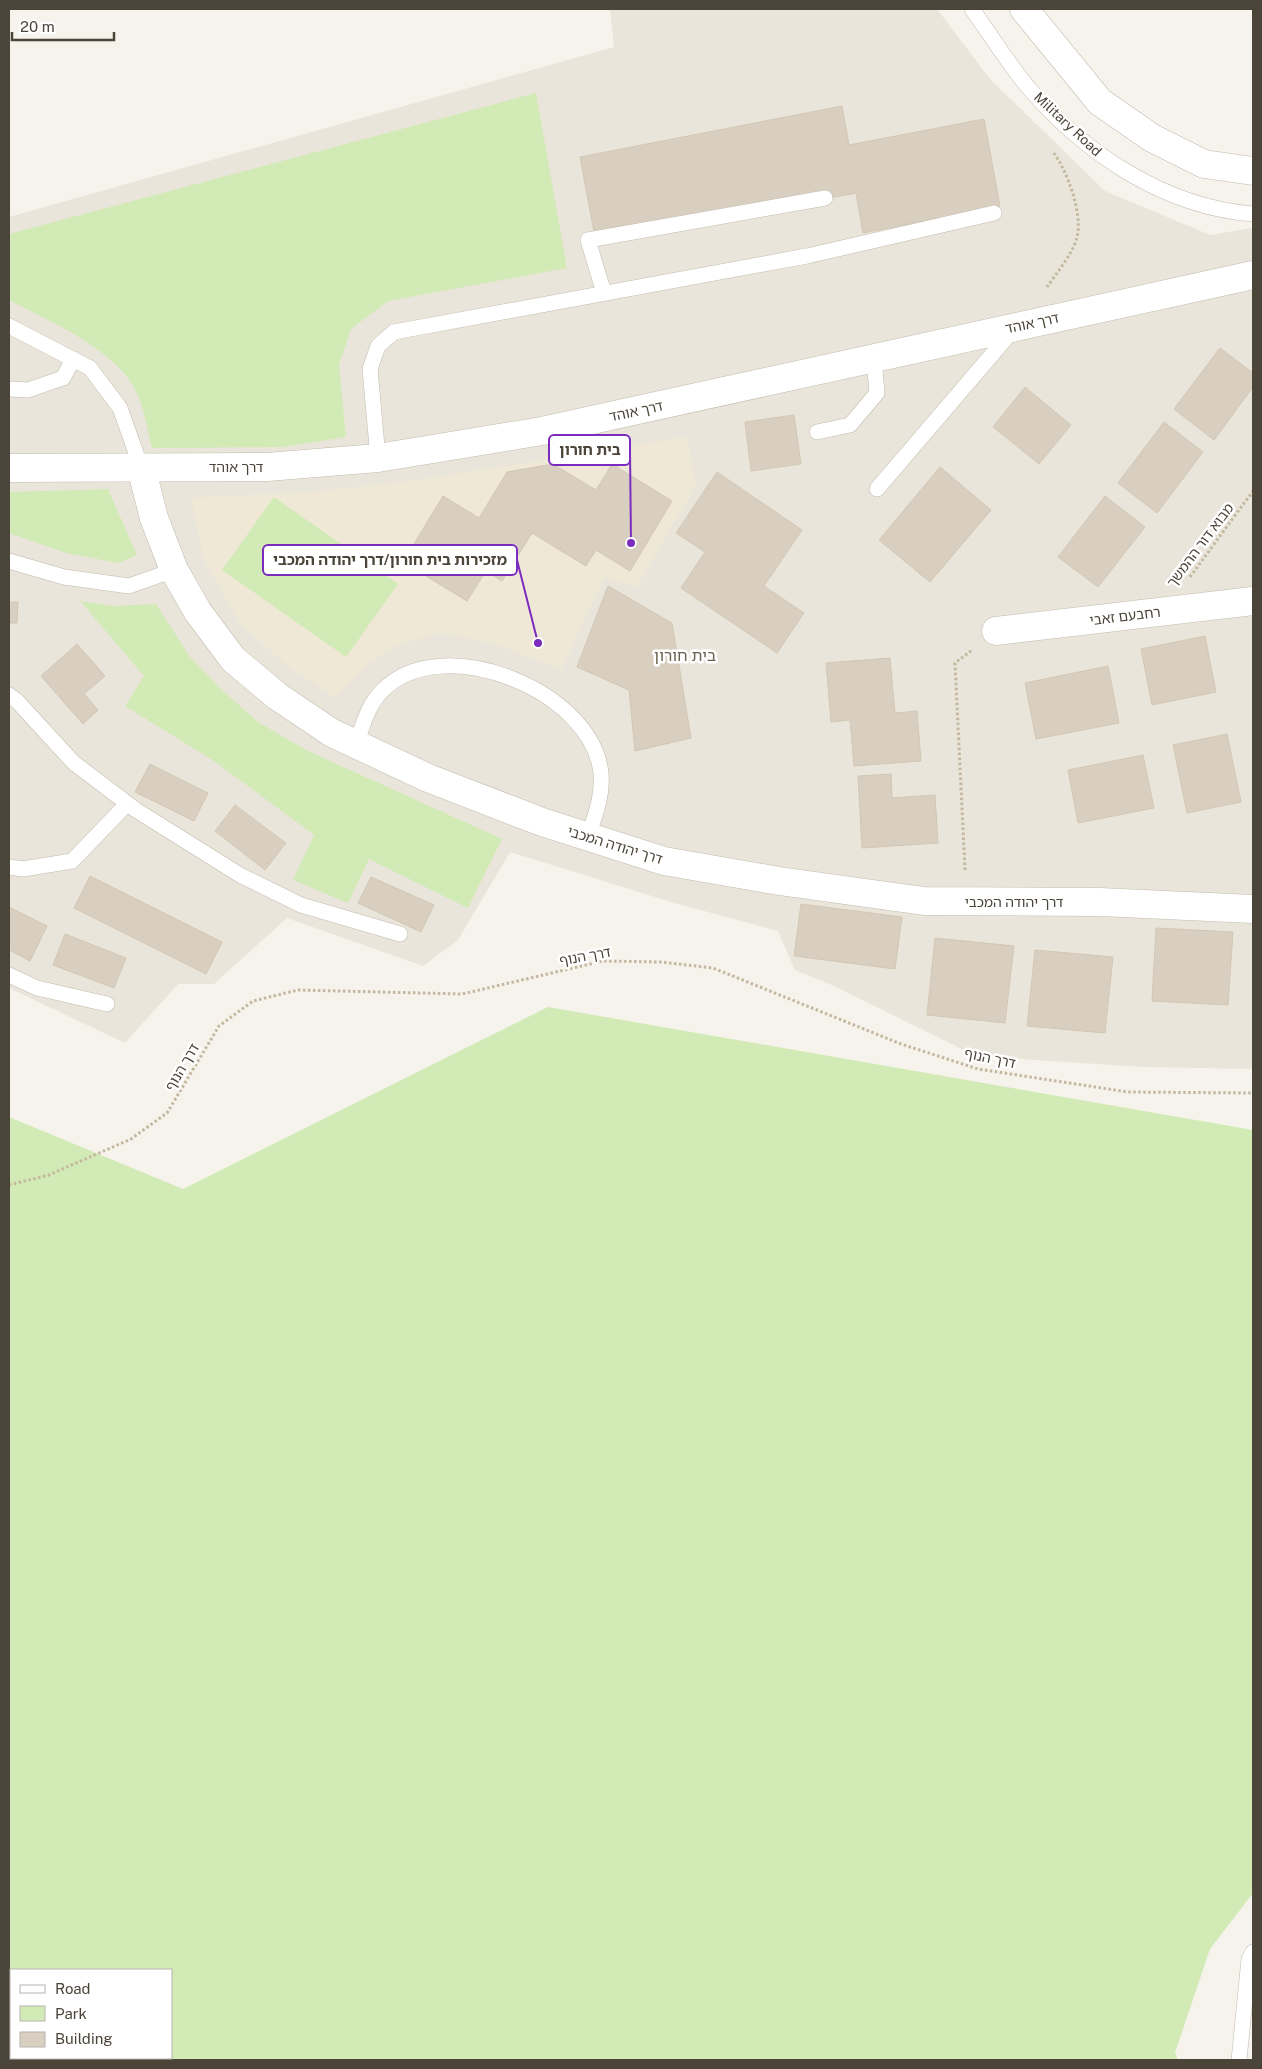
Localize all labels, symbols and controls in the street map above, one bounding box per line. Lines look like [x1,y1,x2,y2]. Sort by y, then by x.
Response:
scale bar [12,10,115,42]
text: 20 m [20,18,55,35]
street label: Military Road [1031,89,1105,159]
street label: דרך אוהד [1004,309,1061,337]
street label: דרך אוהד [608,397,665,425]
callout: בית חורון [549,435,630,465]
text: בית חורון [559,441,621,458]
street label: דרך אוהד [209,459,264,475]
street label: מבוא דור ההמשך [1163,500,1237,590]
callout: מזכירות בית חורון/דרך יהודה המכבי [263,545,517,575]
text: מזכירות בית חורון/דרך יהודה המכבי [273,551,507,568]
street label: רחבעם זאבי [1089,604,1161,628]
district label: בית חורון [654,646,716,665]
street label: דרך יהודה המכבי [565,823,665,867]
street label: דרך יהודה המכבי [965,894,1064,910]
street label: דרך הנוף [558,944,612,968]
street label: דרך הנוף [162,1040,203,1093]
street label: דרך הנוף [963,1045,1018,1071]
legend [10,1969,172,2059]
text: Road [55,1980,91,1997]
text: Park [55,2005,87,2022]
text: Building [55,2030,113,2047]

